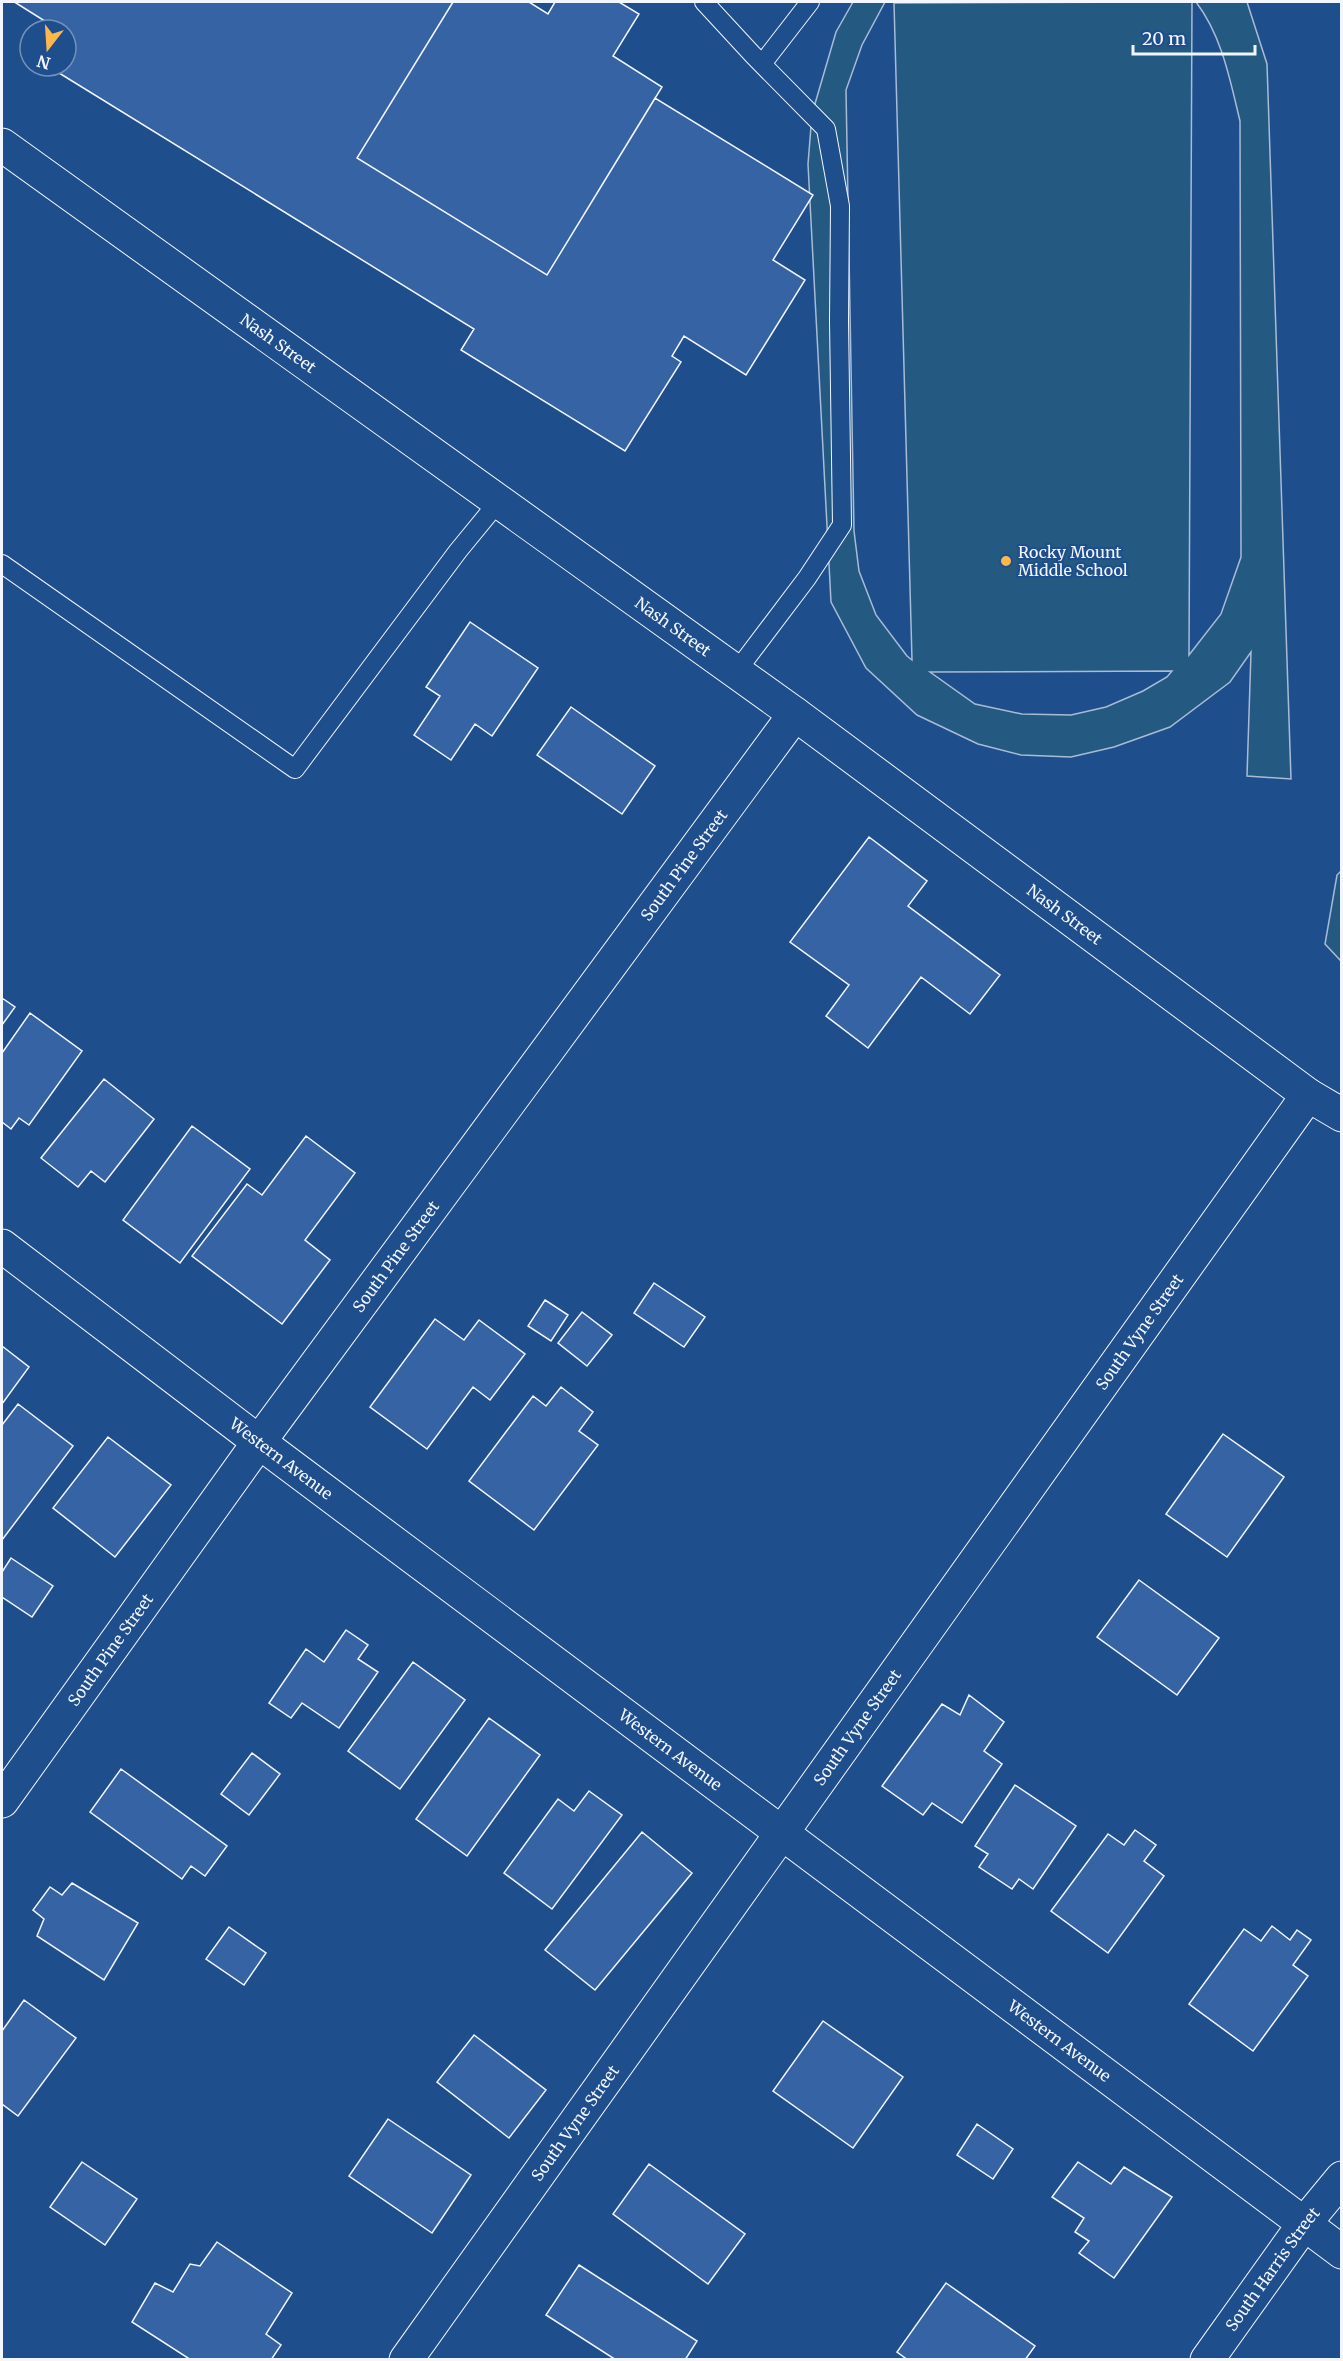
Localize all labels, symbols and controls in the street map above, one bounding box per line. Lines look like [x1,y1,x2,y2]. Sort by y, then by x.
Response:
north arrow [18,18,78,78]
scale bar [1133,18,1254,56]
text: 20 m [1142,27,1186,50]
text: N [34,51,53,74]
street label: Nash Street [236,309,321,378]
place label: Rocky Mount Middle School [1018,542,1128,580]
marker: Rocky Mount Middle School [999,554,1013,568]
street label: Nash Street [631,593,716,661]
street label: South Pine Street [636,805,732,925]
street label: Nash Street [1023,880,1107,949]
street label: South Pine Street [348,1196,444,1316]
street label: South Vyne Street [1091,1269,1188,1394]
street label: Western Avenue [225,1413,337,1504]
street label: South Pine Street [63,1589,158,1710]
street label: South Vyne Street [809,1665,906,1789]
street label: Western Avenue [614,1704,726,1795]
street label: Western Avenue [1003,1995,1115,2086]
street label: South Vyne Street [527,2061,624,2185]
street label: South Harris Street [1221,2202,1324,2335]

